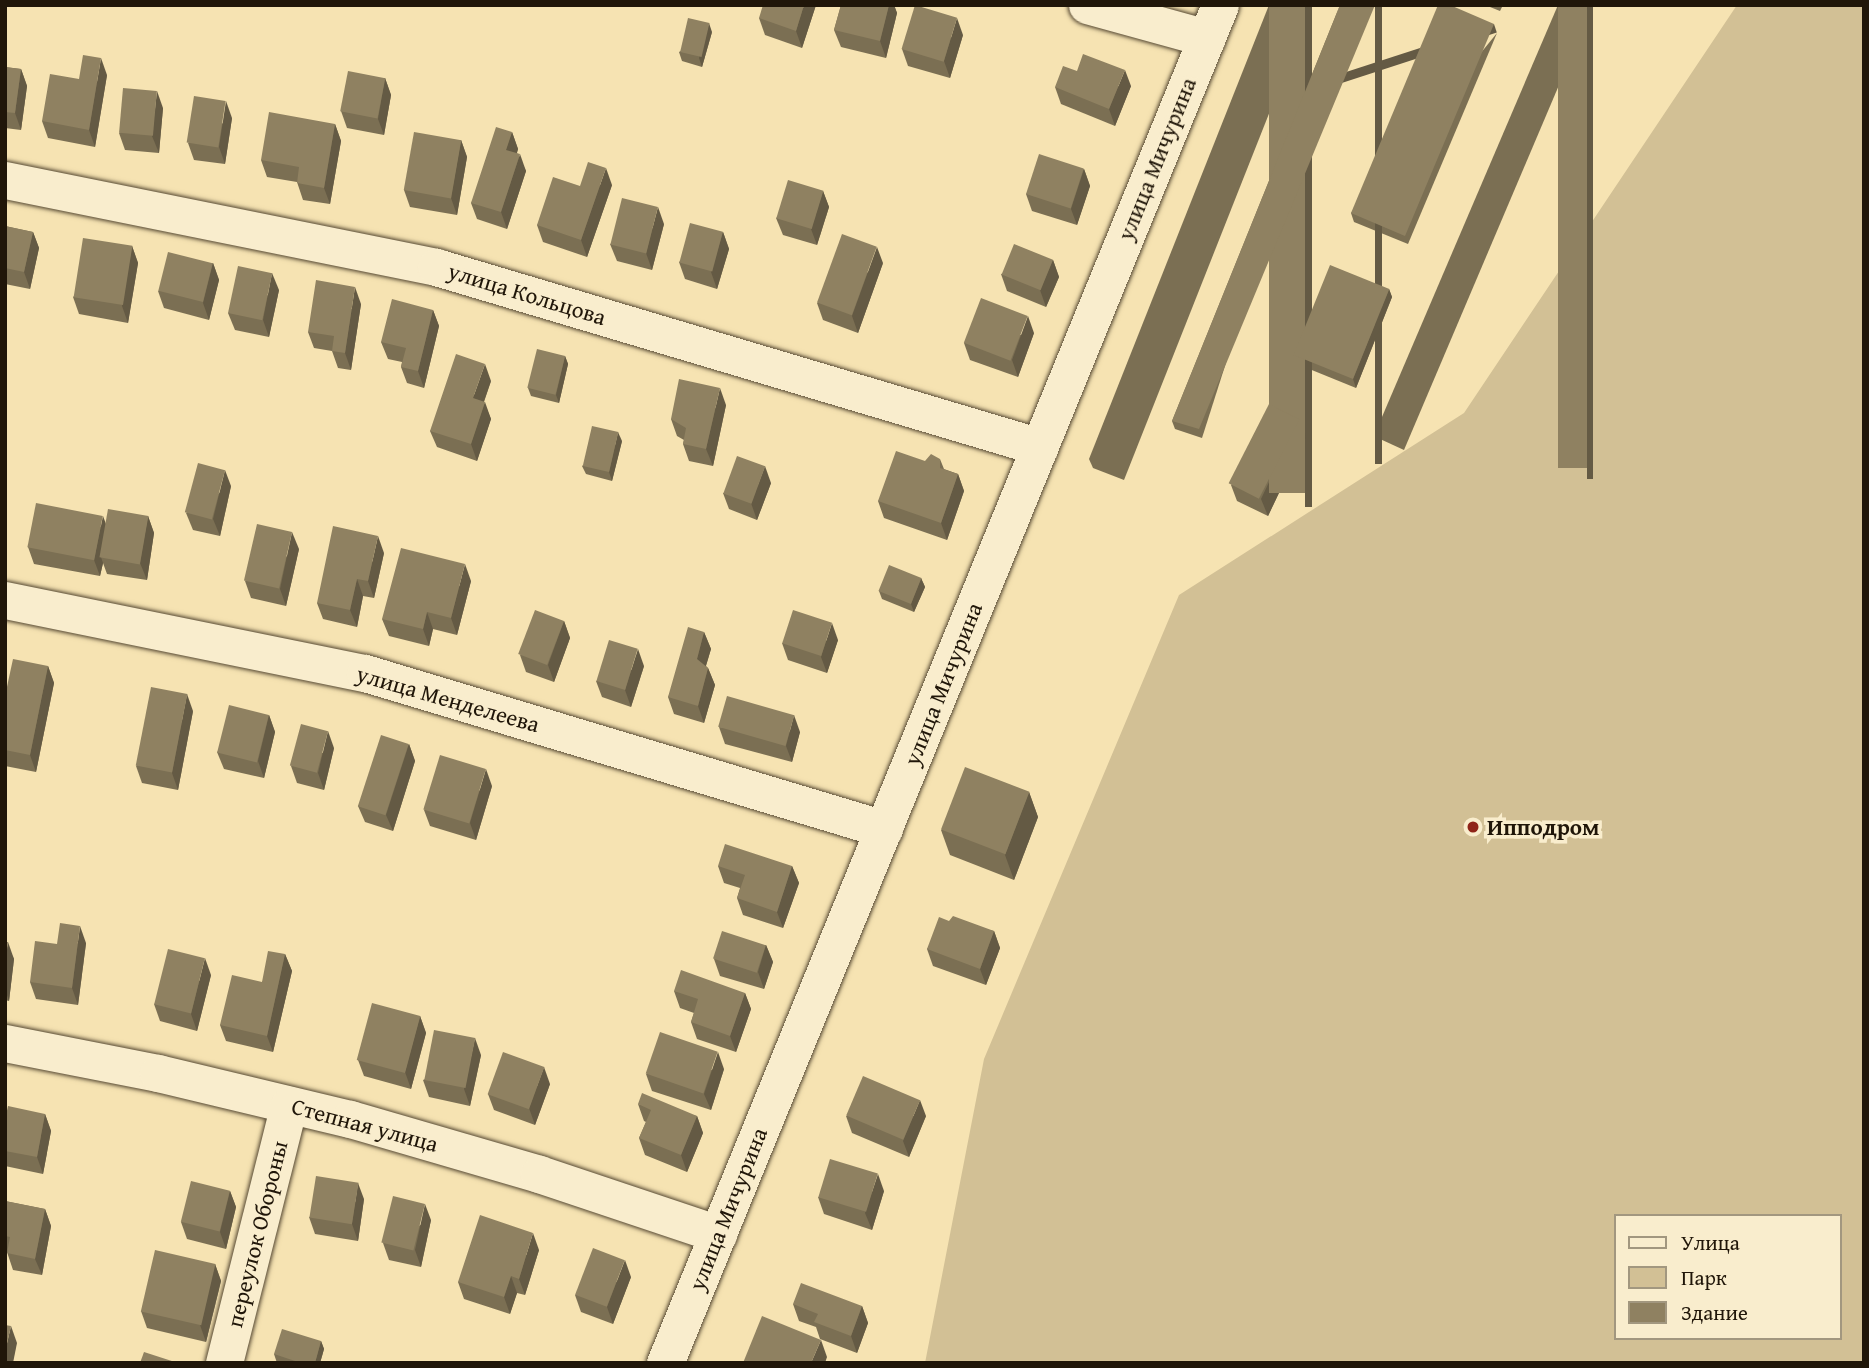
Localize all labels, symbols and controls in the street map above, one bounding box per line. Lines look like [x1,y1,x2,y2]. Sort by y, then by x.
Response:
street label: улица Мичурина [1112,73,1202,245]
street label: улица Кольцова [445,257,609,331]
street label: улица Мичурина [898,598,988,770]
street label: улица Менделеева [353,660,543,738]
place label: Ипподром [1487,813,1599,841]
marker: Ипподром [1465,819,1481,835]
street label: Степная улица [289,1092,441,1158]
street label: улица Мичурина [683,1123,773,1295]
street label: переулок Обороны [220,1138,294,1330]
legend [1614,1214,1841,1340]
text: Улица [1681,1227,1740,1258]
text: Парк [1681,1262,1727,1293]
text: Здание [1681,1297,1748,1328]

